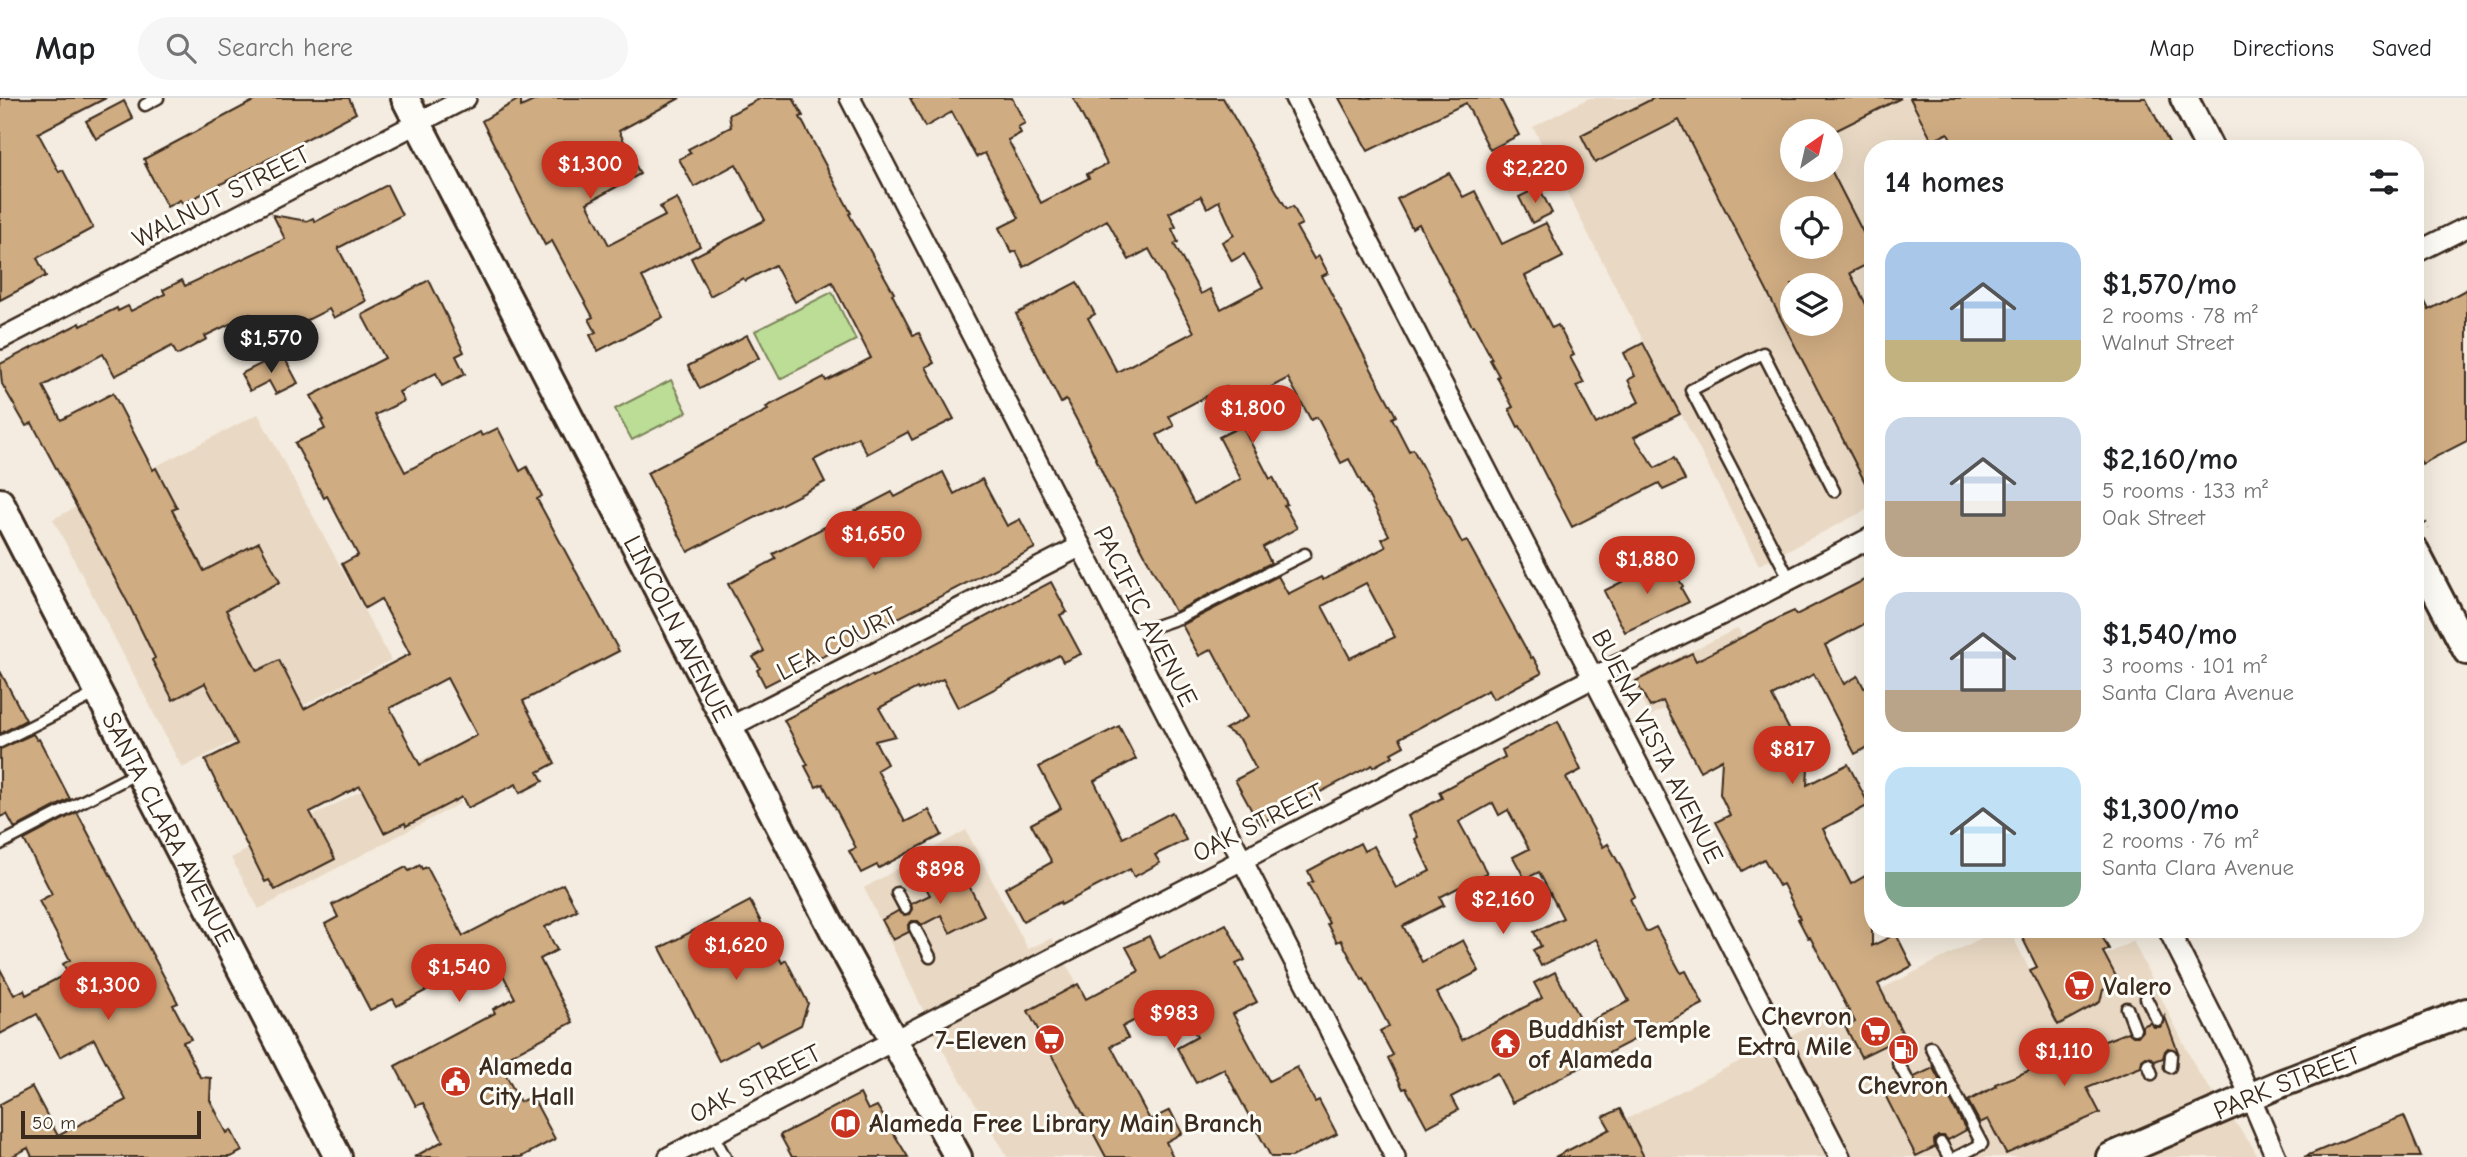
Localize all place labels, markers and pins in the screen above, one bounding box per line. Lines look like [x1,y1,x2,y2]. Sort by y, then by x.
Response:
pin: $1,300 [533,141,647,201]
pin: $2,220 [1478,146,1592,205]
pin: $1,570 [214,316,328,375]
pin: $1,800 [1196,386,1310,445]
pin: $1,650 [816,512,930,571]
pin: $1,880 [1590,536,1704,596]
pin: $817 [1751,726,1833,786]
pin: $898 [899,846,981,906]
pin: $2,160 [1446,876,1560,936]
pin: $1,620 [679,922,793,982]
pin: $1,540 [402,944,516,1004]
pin: $1,300 [51,962,165,1022]
supermarket icon: Valero [2063,969,2097,1003]
place label: Valero [2103,972,2172,1002]
pin: $983 [1133,990,1215,1050]
place label: Chevron Extra Mile [1737,1002,1852,1062]
supermarket icon: Chevron Extra Mile [1858,1014,1892,1048]
place label: Buddhist Temple of Alameda [1528,1015,1711,1075]
supermarket icon: 7-Eleven [1033,1023,1067,1057]
place label: 7-Eleven [935,1026,1027,1056]
temple icon: Buddhist Temple of Alameda [1488,1027,1522,1061]
pin: $1,110 [2007,1028,2121,1088]
fuel station icon: Chevron [1886,1032,1920,1066]
place label: Alameda City Hall [479,1052,575,1112]
public building icon: Alameda City Hall [439,1064,473,1098]
place label: Chevron [1858,1071,1948,1101]
library icon: Alameda Free Library Main Branch [829,1106,863,1140]
place label: Alameda Free Library Main Branch [869,1109,1262,1139]

